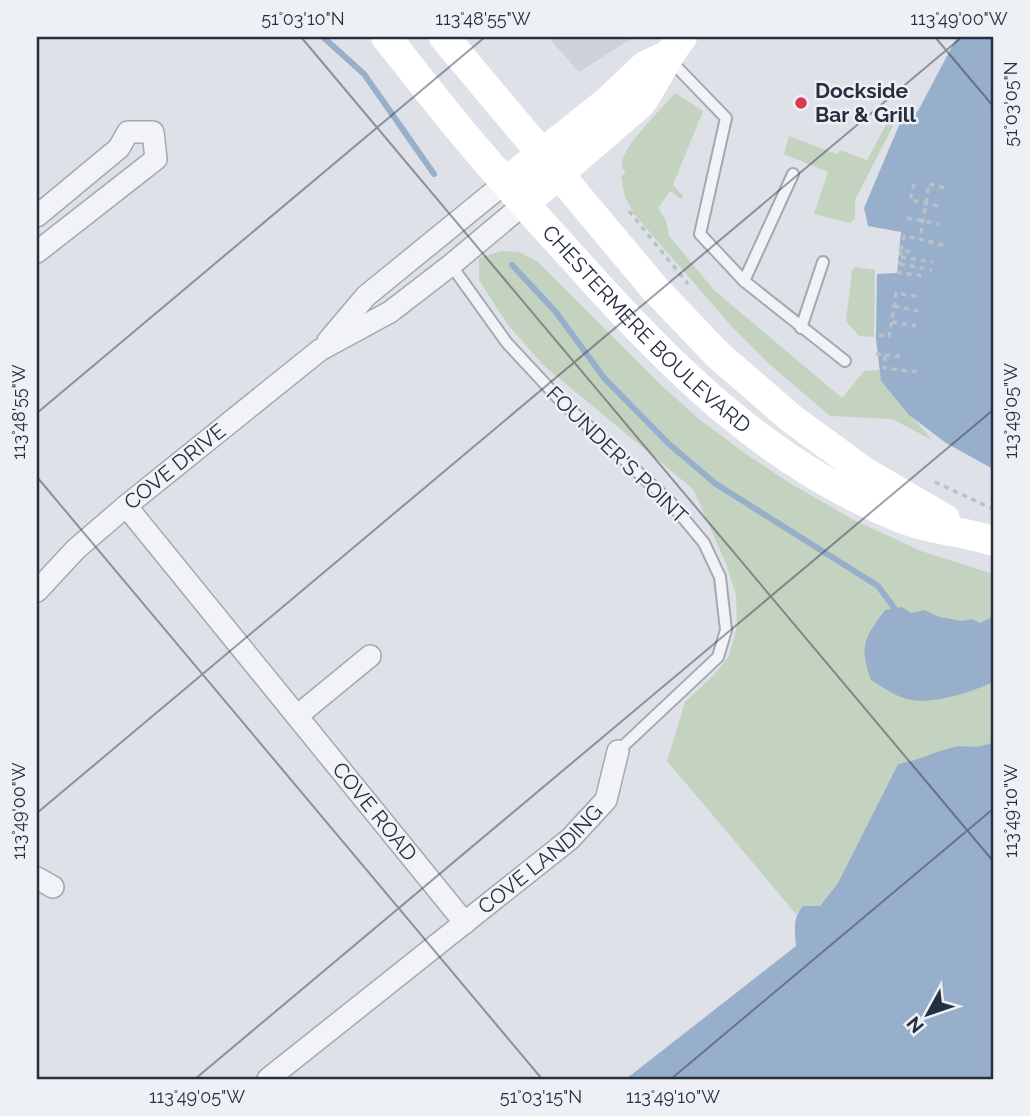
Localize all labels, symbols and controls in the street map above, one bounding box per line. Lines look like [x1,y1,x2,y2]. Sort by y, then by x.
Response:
text: 51°03'10"N [261,8,345,29]
text: 113°48'55"W [435,8,531,29]
text: 113°49'00"W [910,8,1008,29]
text: 51°03'05"N [1000,61,1021,147]
place label: Dockside Bar & Grill [815,78,916,127]
marker: Dockside Bar & Grill [793,95,809,111]
street label: CHESTERMERE BOULEVARD [537,220,756,438]
text: 113°49'05"W [1000,363,1021,459]
text: 113°48'55"W [8,364,29,460]
street label: FOUNDER'S POINT [542,381,693,529]
street label: COVE DRIVE [119,418,230,515]
street label: COVE ROAD [327,757,422,866]
text: 113°49'00"W [8,762,29,860]
text: 113°49'10"W [1000,764,1021,858]
street label: COVE LANDING [473,799,607,919]
north arrow [894,979,964,1050]
text: N [902,1012,928,1038]
text: 113°49'05"W [149,1086,245,1107]
text: 51°03'15"N [500,1086,582,1107]
text: 113°49'10"W [626,1086,720,1107]

